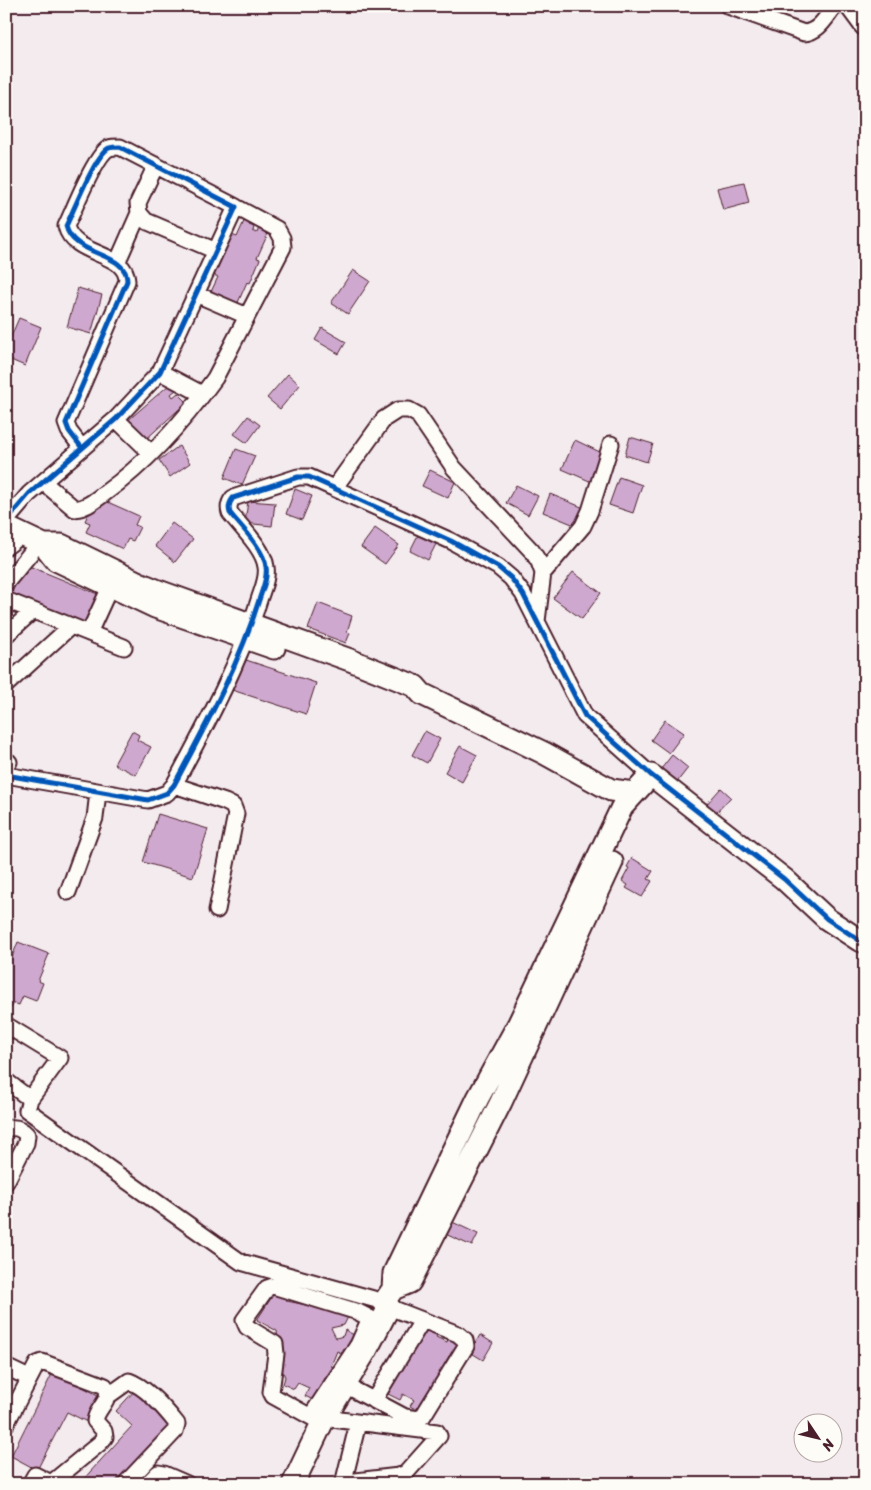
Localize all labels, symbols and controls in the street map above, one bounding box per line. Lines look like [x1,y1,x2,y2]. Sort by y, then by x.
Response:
north arrow [794,1412,844,1462]
text: N [815,1433,842,1457]

